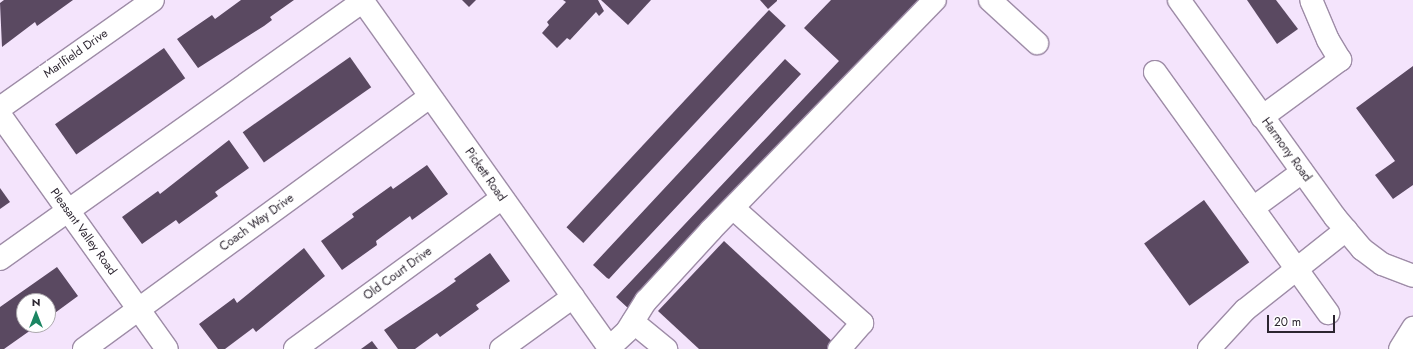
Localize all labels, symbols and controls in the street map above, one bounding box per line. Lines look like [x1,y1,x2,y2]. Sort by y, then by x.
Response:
street label: Marlfield Drive [41,27,111,81]
street label: Harmony Road [1258,115,1314,185]
street label: Pickett Road [461,145,509,205]
street label: Pleasant Valley Road [47,186,119,278]
street label: Coach Way Drive [217,191,297,255]
street label: Old Court Drive [361,244,435,304]
north arrow [16,293,56,333]
text: N [32,294,40,310]
scale bar [1269,307,1337,333]
text: 20 m [1274,313,1301,331]

